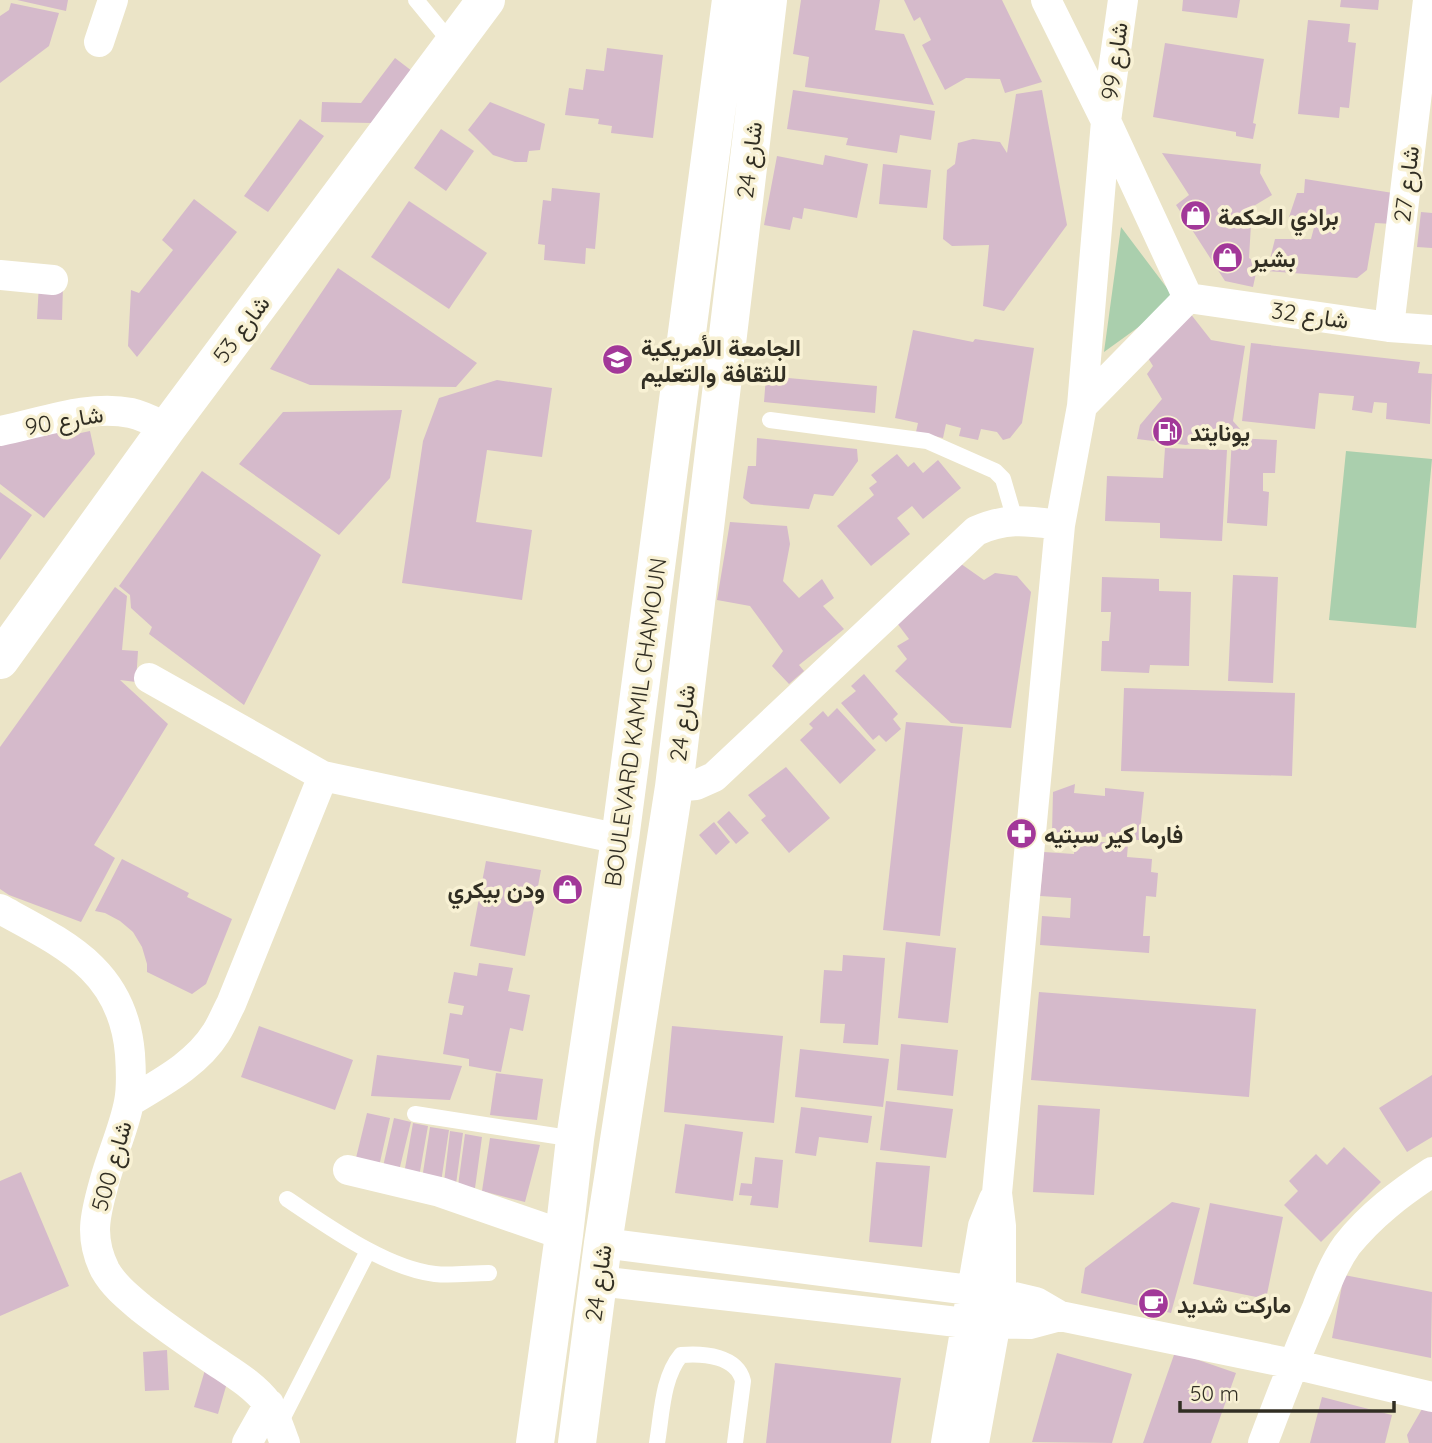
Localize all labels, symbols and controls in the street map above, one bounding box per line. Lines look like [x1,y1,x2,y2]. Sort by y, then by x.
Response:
street label: شارع 99 [1094,20,1136,102]
street label: شارع 24 [730,120,770,200]
street label: شارع 27 [1387,144,1427,224]
shop icon: برادي الحكمة [1178,199,1212,233]
place label: برادي الحكمة [1218,202,1339,236]
shop icon: بشير [1211,241,1245,275]
place label: بشير [1250,244,1296,274]
street label: شارع 53 [206,289,277,370]
street label: شارع 32 [1269,295,1350,337]
place label: الجامعة الأمريكية للثقافة والتعليم [641,333,801,389]
school or university icon: الجامعة الأمريكية للثقافة والتعليم [601,343,635,377]
street label: شارع 90 [23,399,106,443]
fuel station icon: يونايتد [1150,415,1184,449]
place label: يونايتد [1190,418,1250,448]
street label: BOULEVARD KAMIL CHAMOUN [598,556,672,888]
street label: شارع 24 [663,683,703,763]
pharmacy icon: فارما كير سبتيه [1004,817,1038,851]
place label: فارما كير سبتيه [1044,820,1183,850]
shop icon: ودن بيكري [551,872,585,906]
place label: ودن بيكري [448,875,545,909]
street label: شارع 500 [84,1118,140,1215]
street label: شارع 24 [578,1243,620,1323]
cafe icon: ماركت شديد [1137,1287,1171,1321]
place label: ماركت شديد [1177,1290,1291,1320]
scale bar [1180,1370,1394,1414]
text: 50 m [1190,1380,1239,1406]

